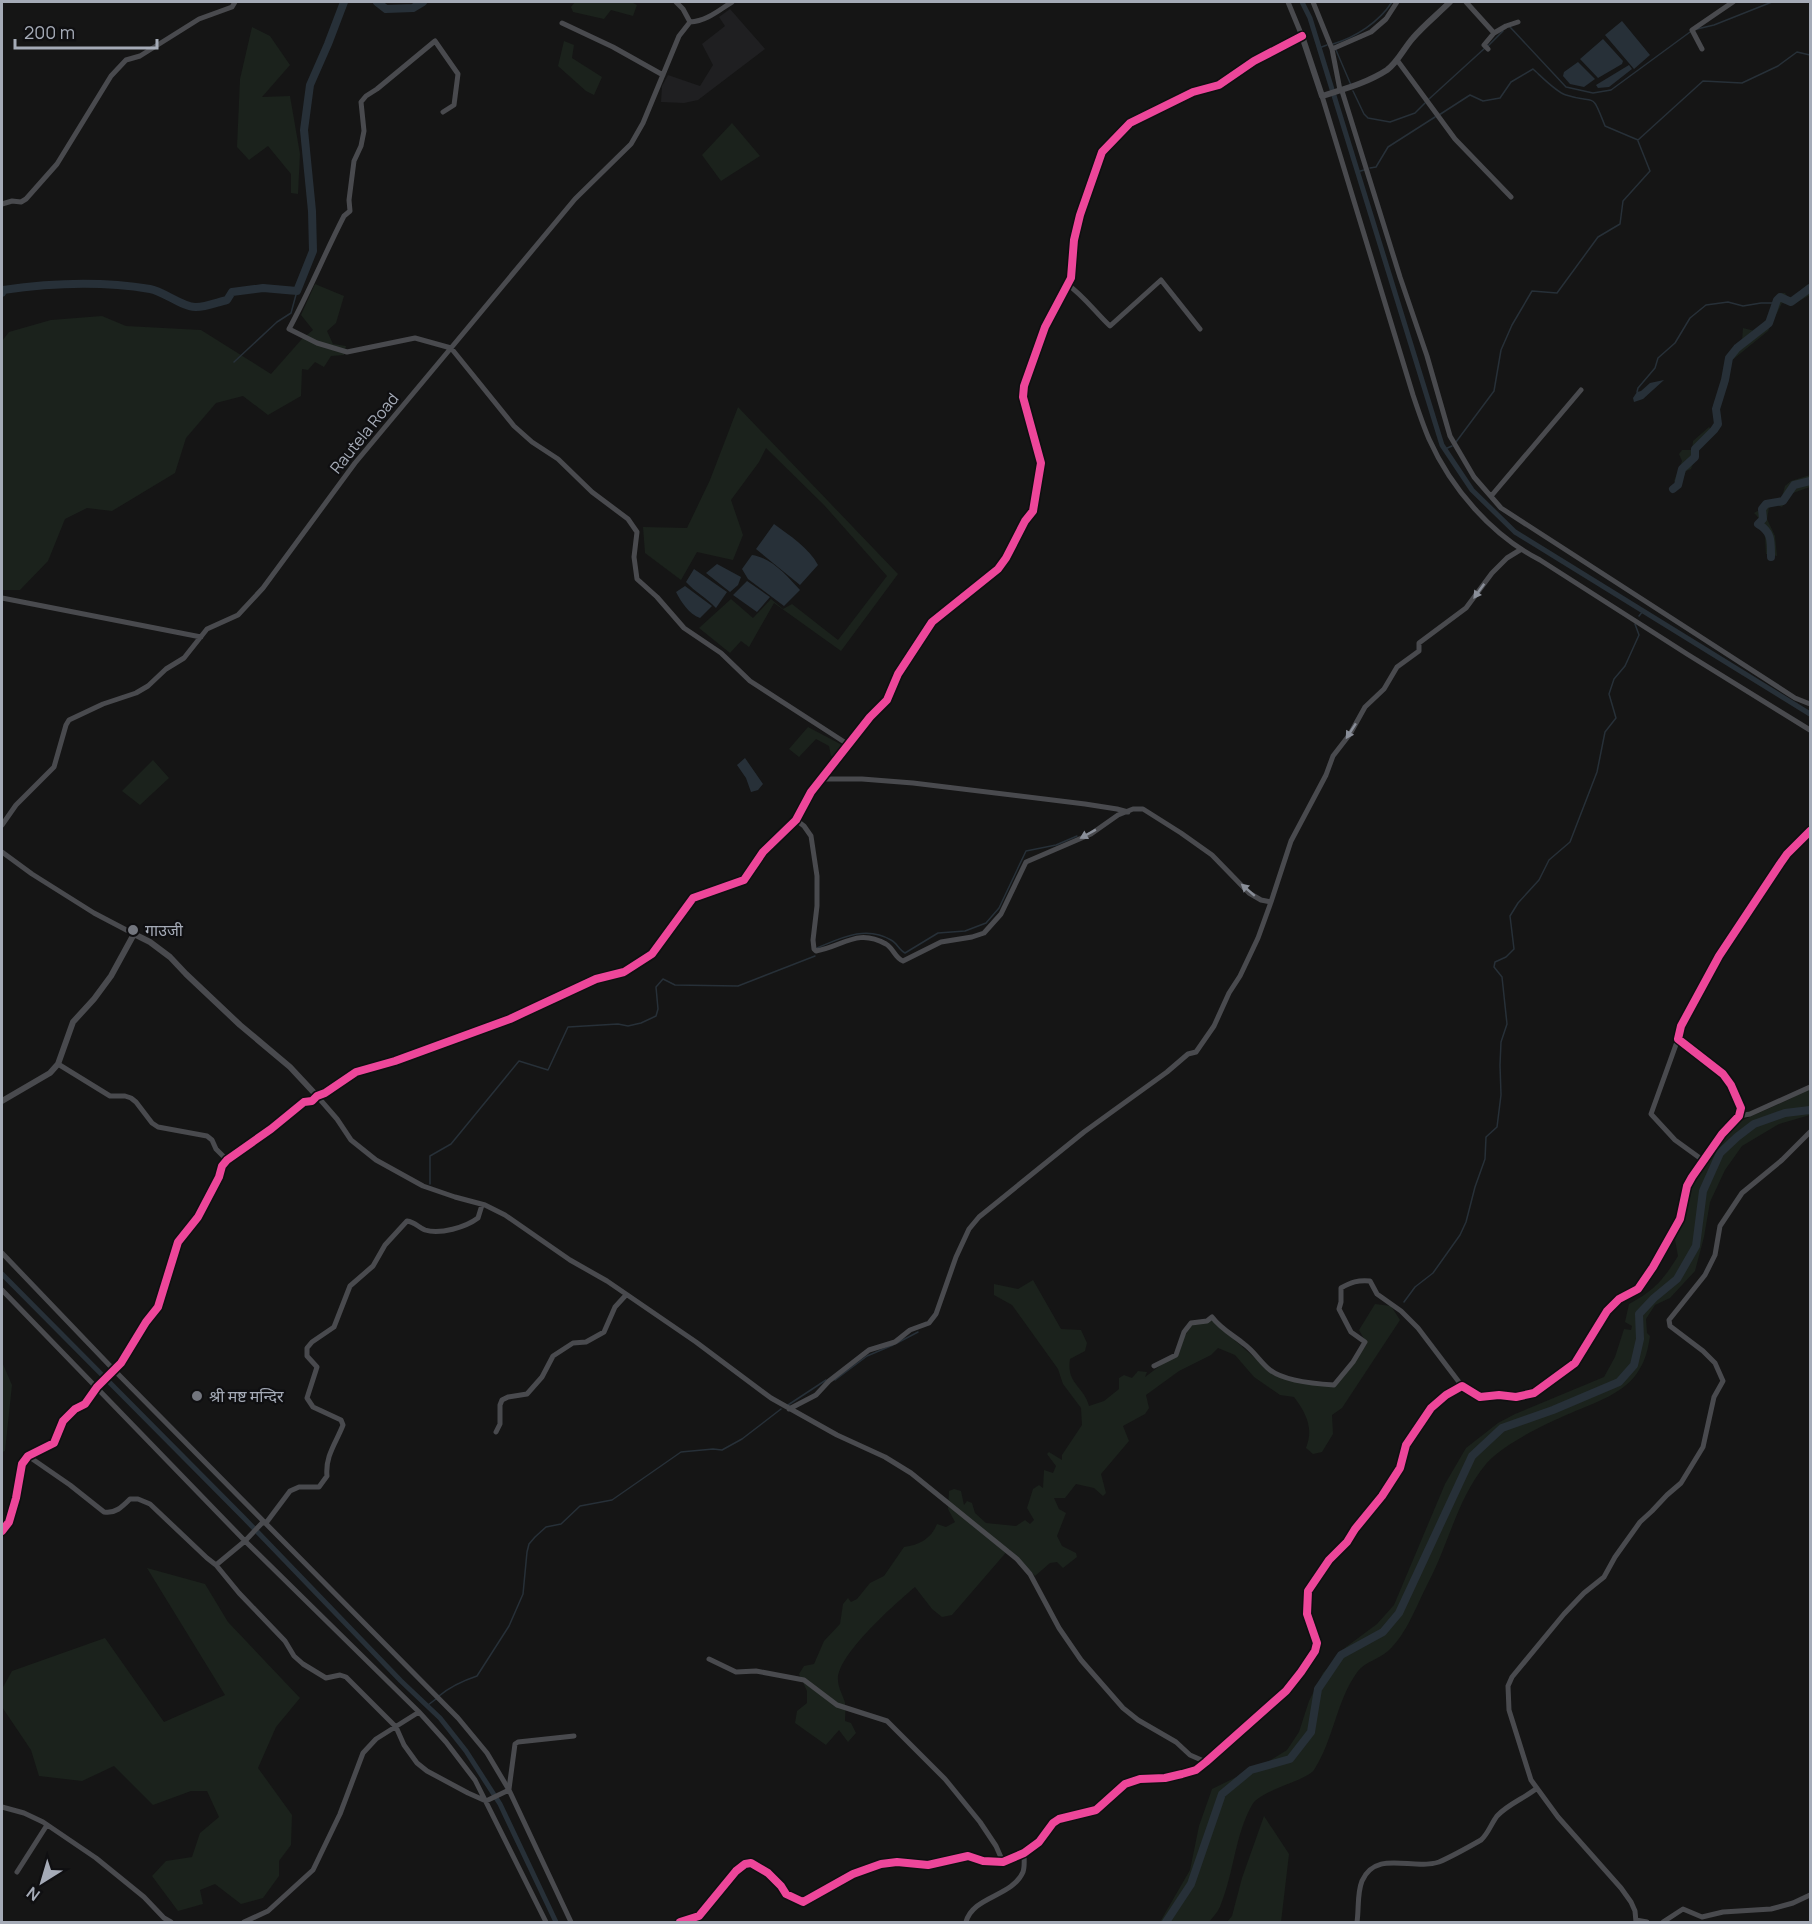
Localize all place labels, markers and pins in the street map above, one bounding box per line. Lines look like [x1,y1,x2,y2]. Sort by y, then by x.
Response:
place label: गाउजी [145,919,184,941]
marker: गाउजी [126,923,140,937]
place label: श्री मष्ट मन्दिर [209,1385,284,1407]
marker: श्री मष्ट मन्दिर [190,1389,204,1403]

